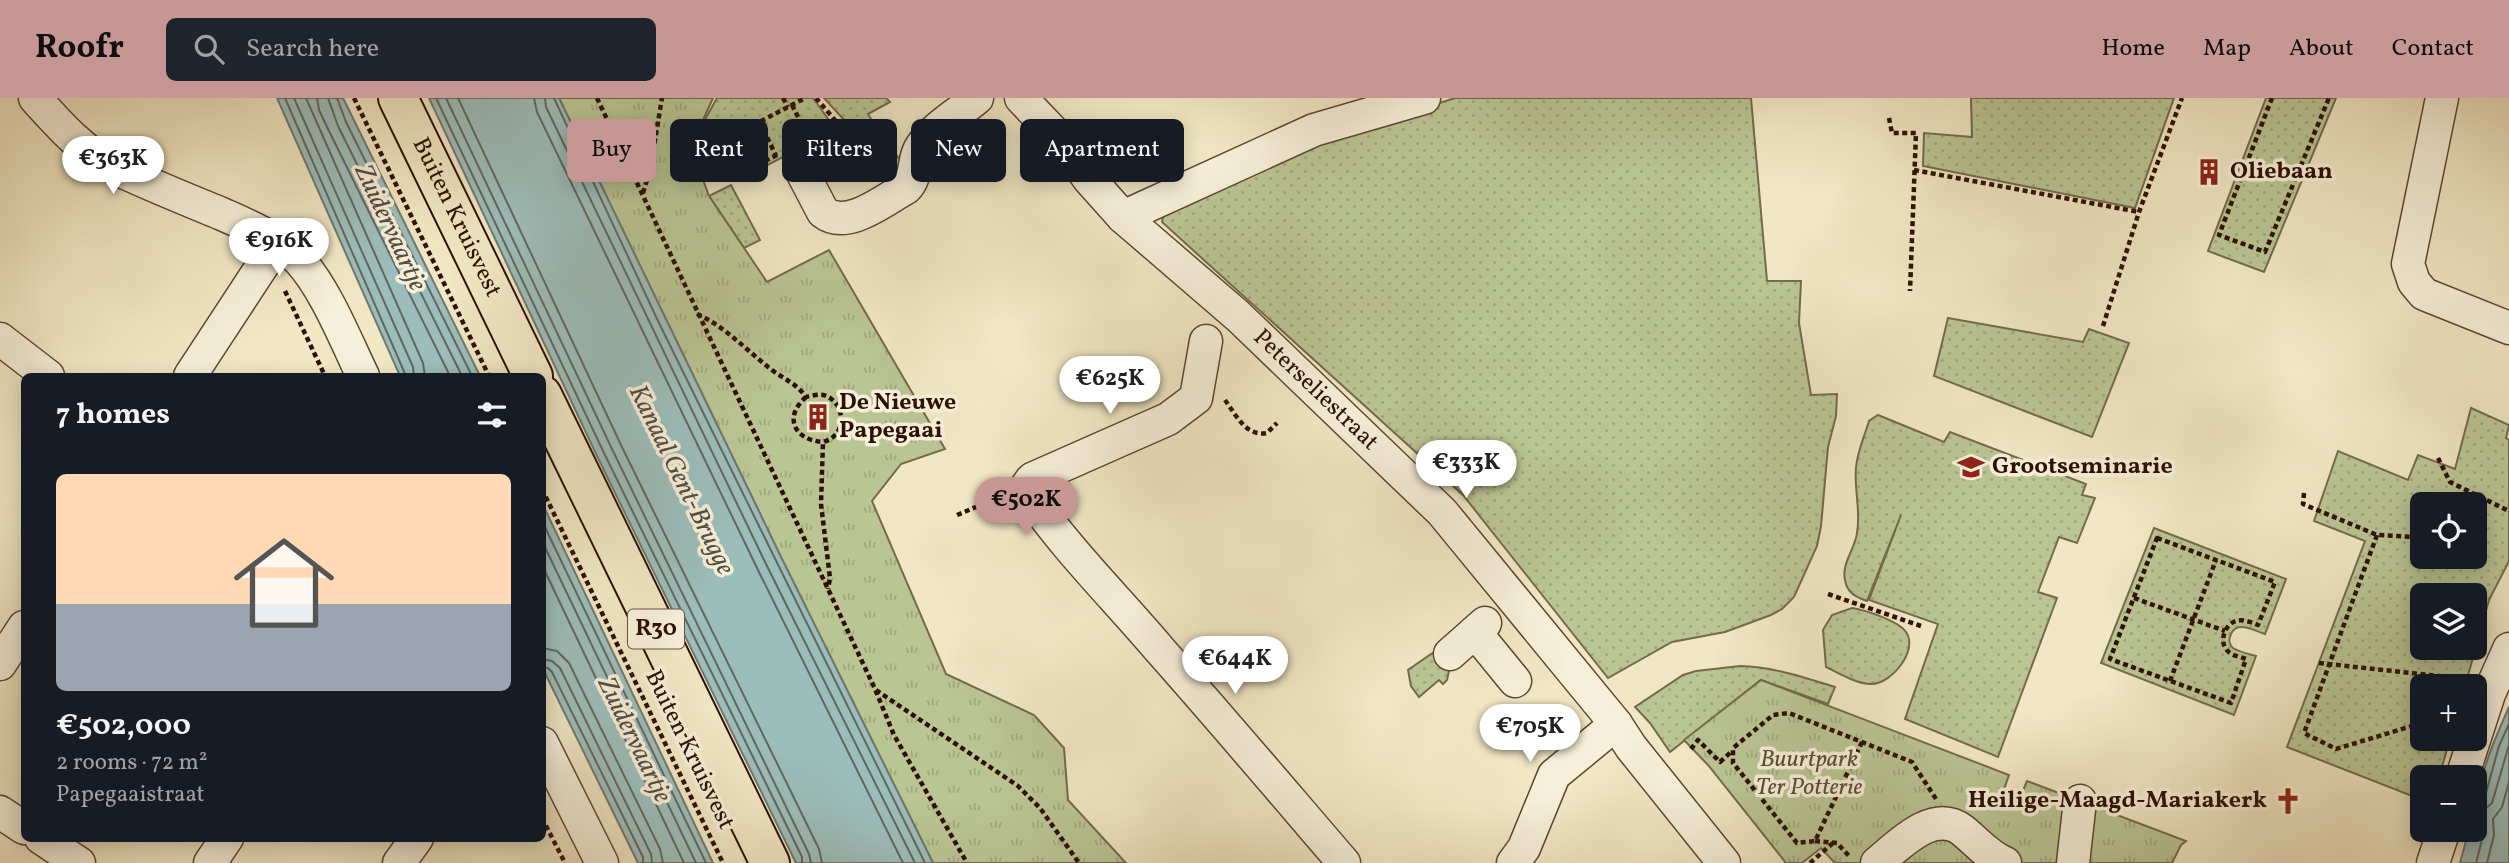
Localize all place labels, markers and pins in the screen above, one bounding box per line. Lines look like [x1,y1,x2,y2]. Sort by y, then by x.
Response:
pin: €363K [64,136,162,196]
place label: Oliebaan [2230,155,2333,189]
building icon: Oliebaan [2194,157,2224,187]
pin: €916K [230,218,328,278]
pin: €625K [1061,356,1159,416]
place label: De Nieuwe Papegaai [839,386,956,448]
building icon: De Nieuwe Papegaai [803,402,833,432]
pin: €333K [1417,440,1515,500]
place label: Grootseminarie [1992,450,2173,484]
school or university icon: Grootseminarie [1956,452,1986,482]
pin: €502K [977,478,1075,537]
pin: €644K [1186,636,1284,696]
pin: €705K [1481,704,1579,764]
place label: Heilige-Maagd-Mariakerk [1968,784,2267,818]
church icon: Heilige-Maagd-Mariakerk [2273,786,2303,816]

